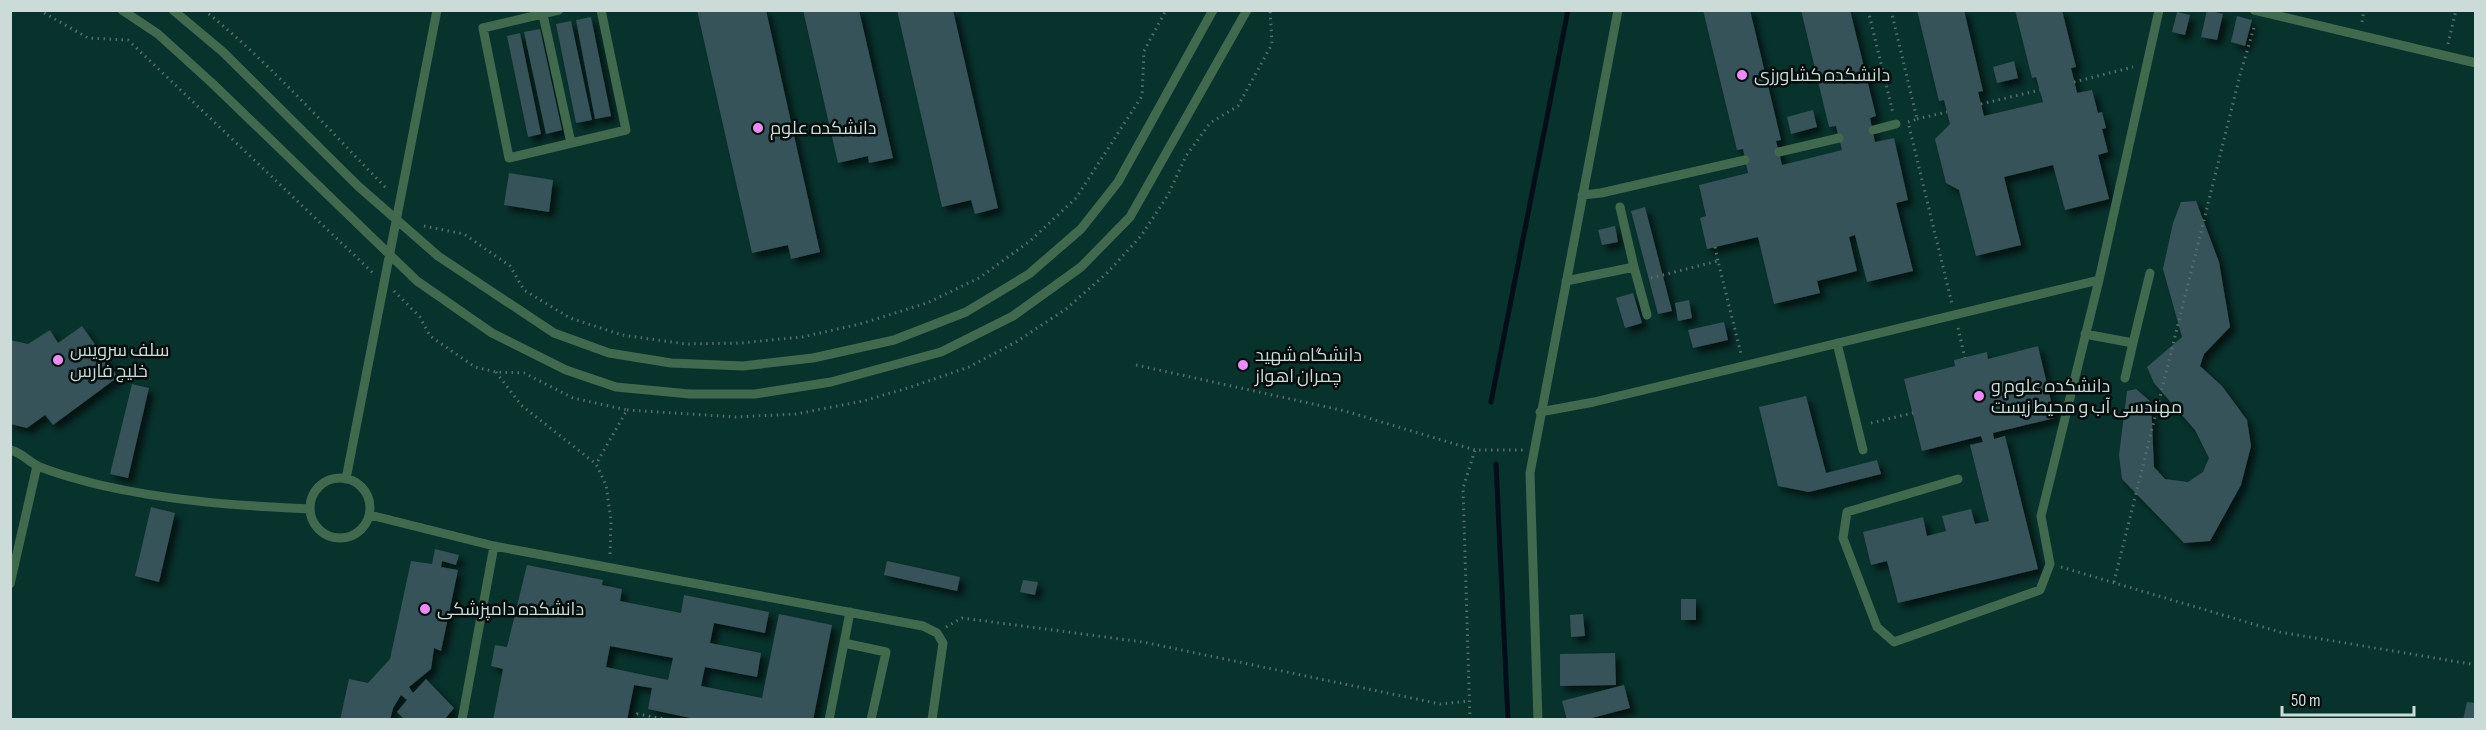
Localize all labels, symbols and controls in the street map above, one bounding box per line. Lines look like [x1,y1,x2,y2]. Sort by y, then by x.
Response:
place label: دانشکده کشاورزی [1754,65,1890,86]
marker: دانشکده کشاورزی [1735,68,1749,82]
place label: دانشکده علوم [770,118,877,140]
marker: دانشکده علوم [751,121,765,135]
place label: سلف سرویس خلیج فارس [70,340,169,383]
place label: دانشگاه شهید چمران اهواز [1254,345,1362,388]
marker: سلف سرویس خلیج فارس [51,353,65,367]
marker: دانشگاه شهید چمران اهواز [1236,358,1250,372]
place label: دانشکده علوم و مهندسی آب و محیط زیست [1991,376,2182,418]
marker: دانشکده علوم و مهندسی آب و محیط زیست [1972,389,1986,403]
place label: دانشکده دامپزشکی [437,599,584,621]
marker: دانشکده دامپزشکی [418,602,432,616]
scale bar [2282,679,2414,717]
text: 50 m [2291,690,2321,711]

